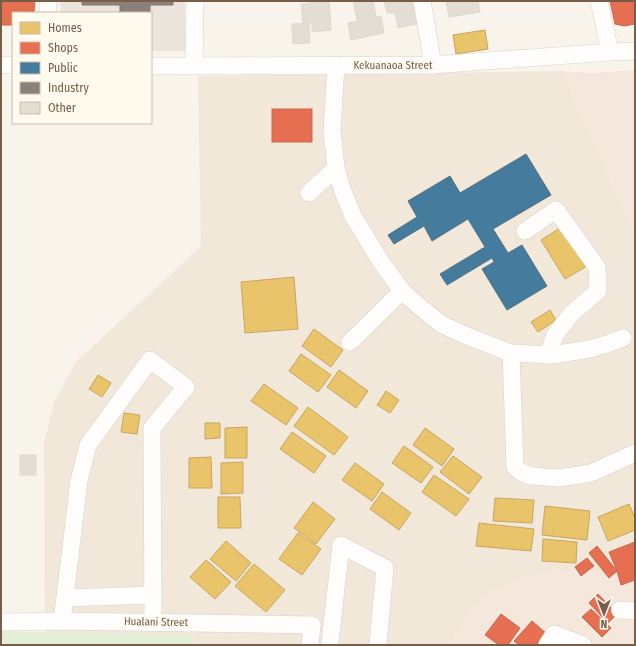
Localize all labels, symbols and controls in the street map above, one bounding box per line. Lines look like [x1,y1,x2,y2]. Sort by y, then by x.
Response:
legend [12,12,152,124]
text: Homes [48,21,82,35]
text: Shops [48,41,78,55]
street label: Kekuanaoa Street [353,59,433,72]
text: Public [48,61,78,75]
text: Industry [48,81,89,95]
text: Other [48,101,77,115]
north arrow [584,594,624,634]
street label: Hualani Street [124,615,189,629]
text: N [601,617,607,630]

